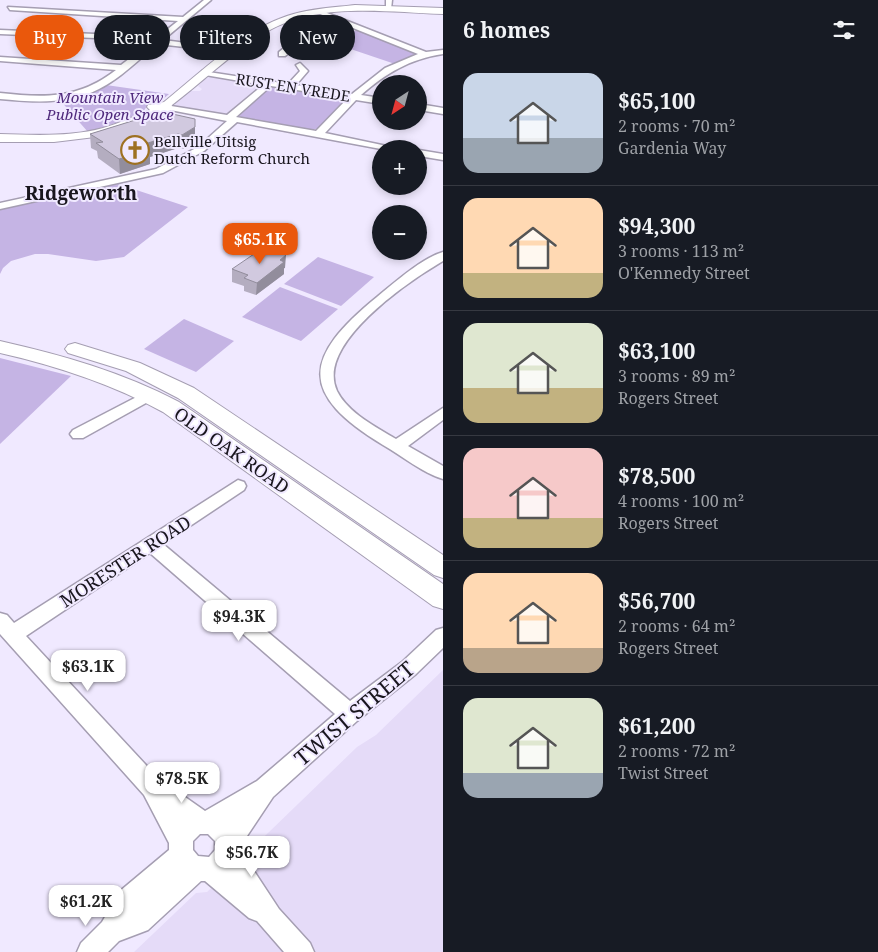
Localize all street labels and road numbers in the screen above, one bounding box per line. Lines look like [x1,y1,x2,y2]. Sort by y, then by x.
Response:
street label: RUST EN VREDE [234,68,352,106]
street label: OLD OAK ROAD [170,401,294,499]
street label: MORESTER ROAD [55,510,195,612]
street label: TWIST STREET [288,654,420,771]

